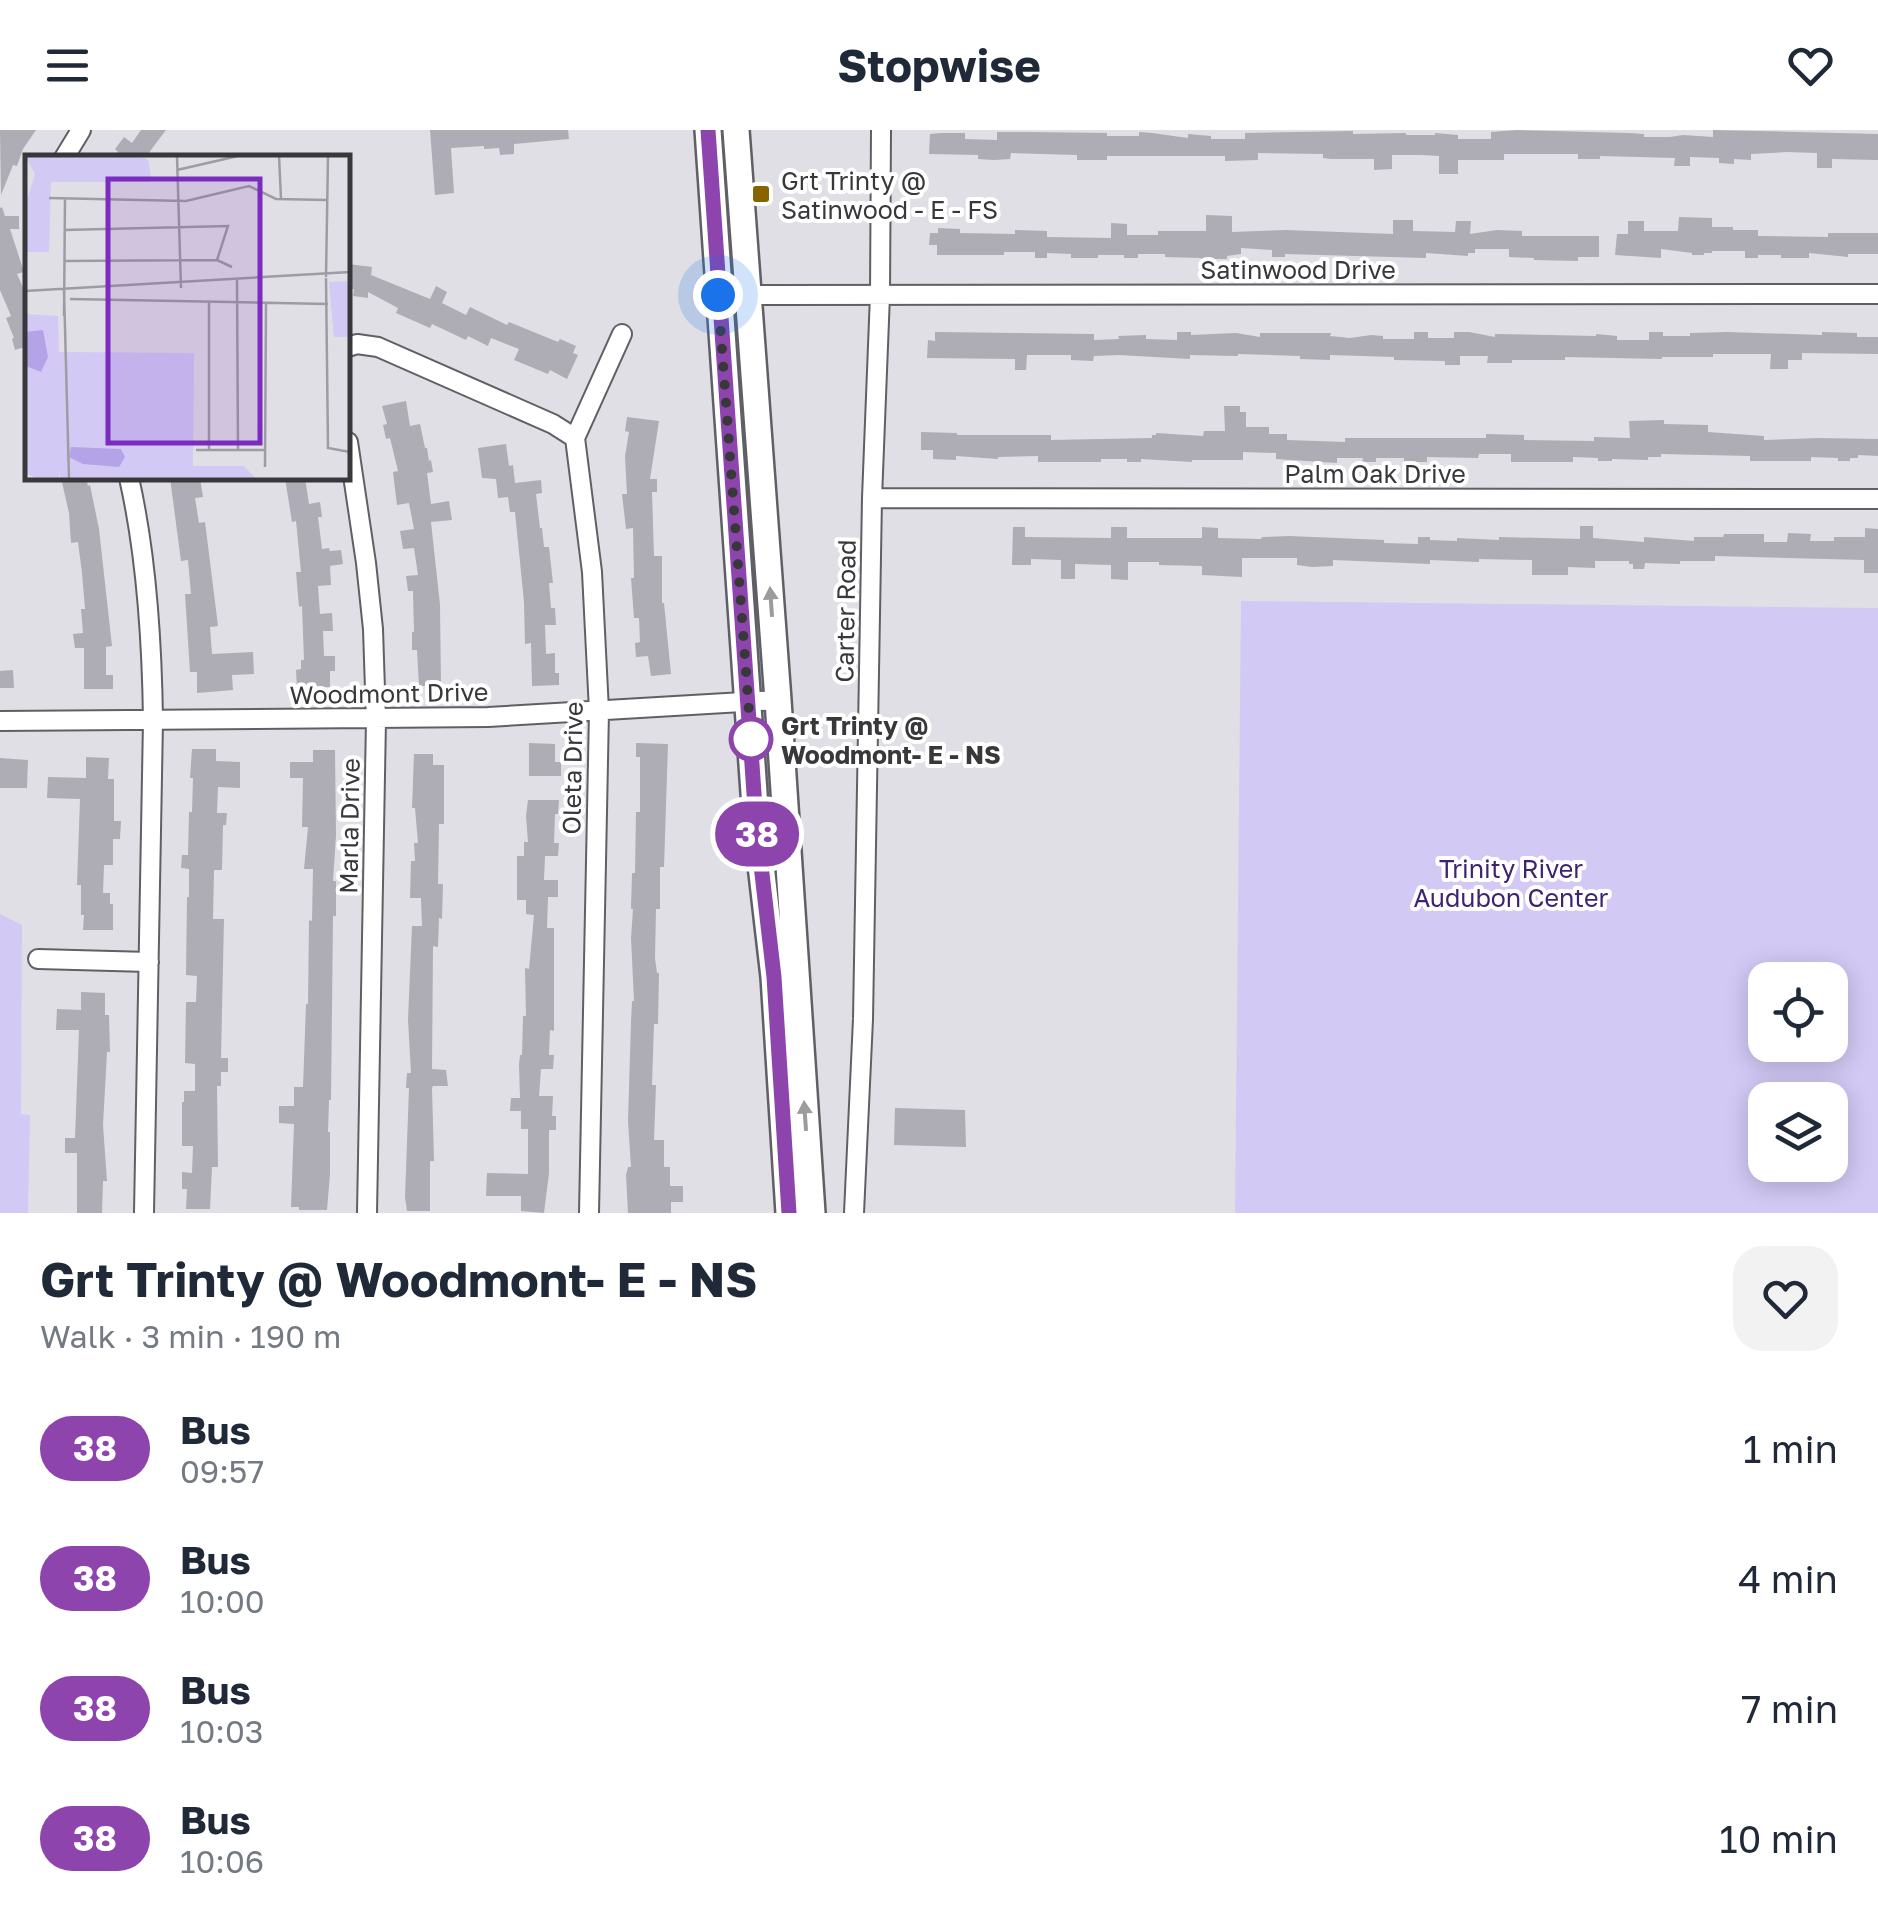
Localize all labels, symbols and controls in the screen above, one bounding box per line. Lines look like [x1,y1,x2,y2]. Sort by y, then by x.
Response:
icon: menu [40,38,95,93]
text: Stopwise [837,38,1041,92]
icon: heart [1783,38,1838,93]
inset map [25,155,350,480]
place label: Grt Trinty @ Satinwood - E - FS [781,165,998,225]
marker: Grt Trinty @ Satinwood - E - FS [750,183,772,205]
street label: Satinwood Drive [1200,254,1396,285]
your location [693,270,743,320]
street label: Palm Oak Drive [1284,458,1466,489]
street label: Carter Road [828,539,862,683]
one-way arrow [763,586,779,618]
street label: Woodmont Drive [289,676,489,710]
street label: Oleta Drive [555,701,589,835]
place label: Grt Trinty @ Woodmont- E - NS [781,710,1001,770]
marker: Grt Trinty @ Woodmont- E - NS [730,718,772,760]
street label: Marla Drive [332,758,366,894]
line badge: 38 [712,802,802,866]
text: 38 [735,813,779,855]
park label: Trinity River Audubon Center [1414,853,1609,913]
map controls [1748,962,1848,1182]
button: locate [1748,962,1848,1062]
button: layers [1748,1082,1848,1182]
one-way arrow [797,1099,813,1131]
button: heart [1733,1246,1838,1351]
text: Grt Trinty @ Woodmont- E - NS [40,1250,757,1308]
text: Walk · 3 min · 190 m [40,1317,341,1355]
text: Bus [180,1407,251,1452]
text: 1 min [1743,1426,1838,1471]
text: 38 [73,1427,117,1469]
text: 09:57 [180,1452,264,1490]
text: Bus [180,1537,251,1582]
text: 4 min [1738,1556,1838,1601]
text: 38 [73,1557,117,1599]
text: 10:00 [180,1582,265,1620]
text: Bus [180,1667,251,1712]
text: 7 min [1741,1686,1838,1731]
text: 38 [73,1687,117,1729]
text: 10:03 [180,1712,264,1750]
text: Bus [180,1797,251,1842]
text: 10 min [1719,1816,1838,1861]
text: 38 [73,1817,117,1859]
text: 10:06 [180,1842,264,1880]

